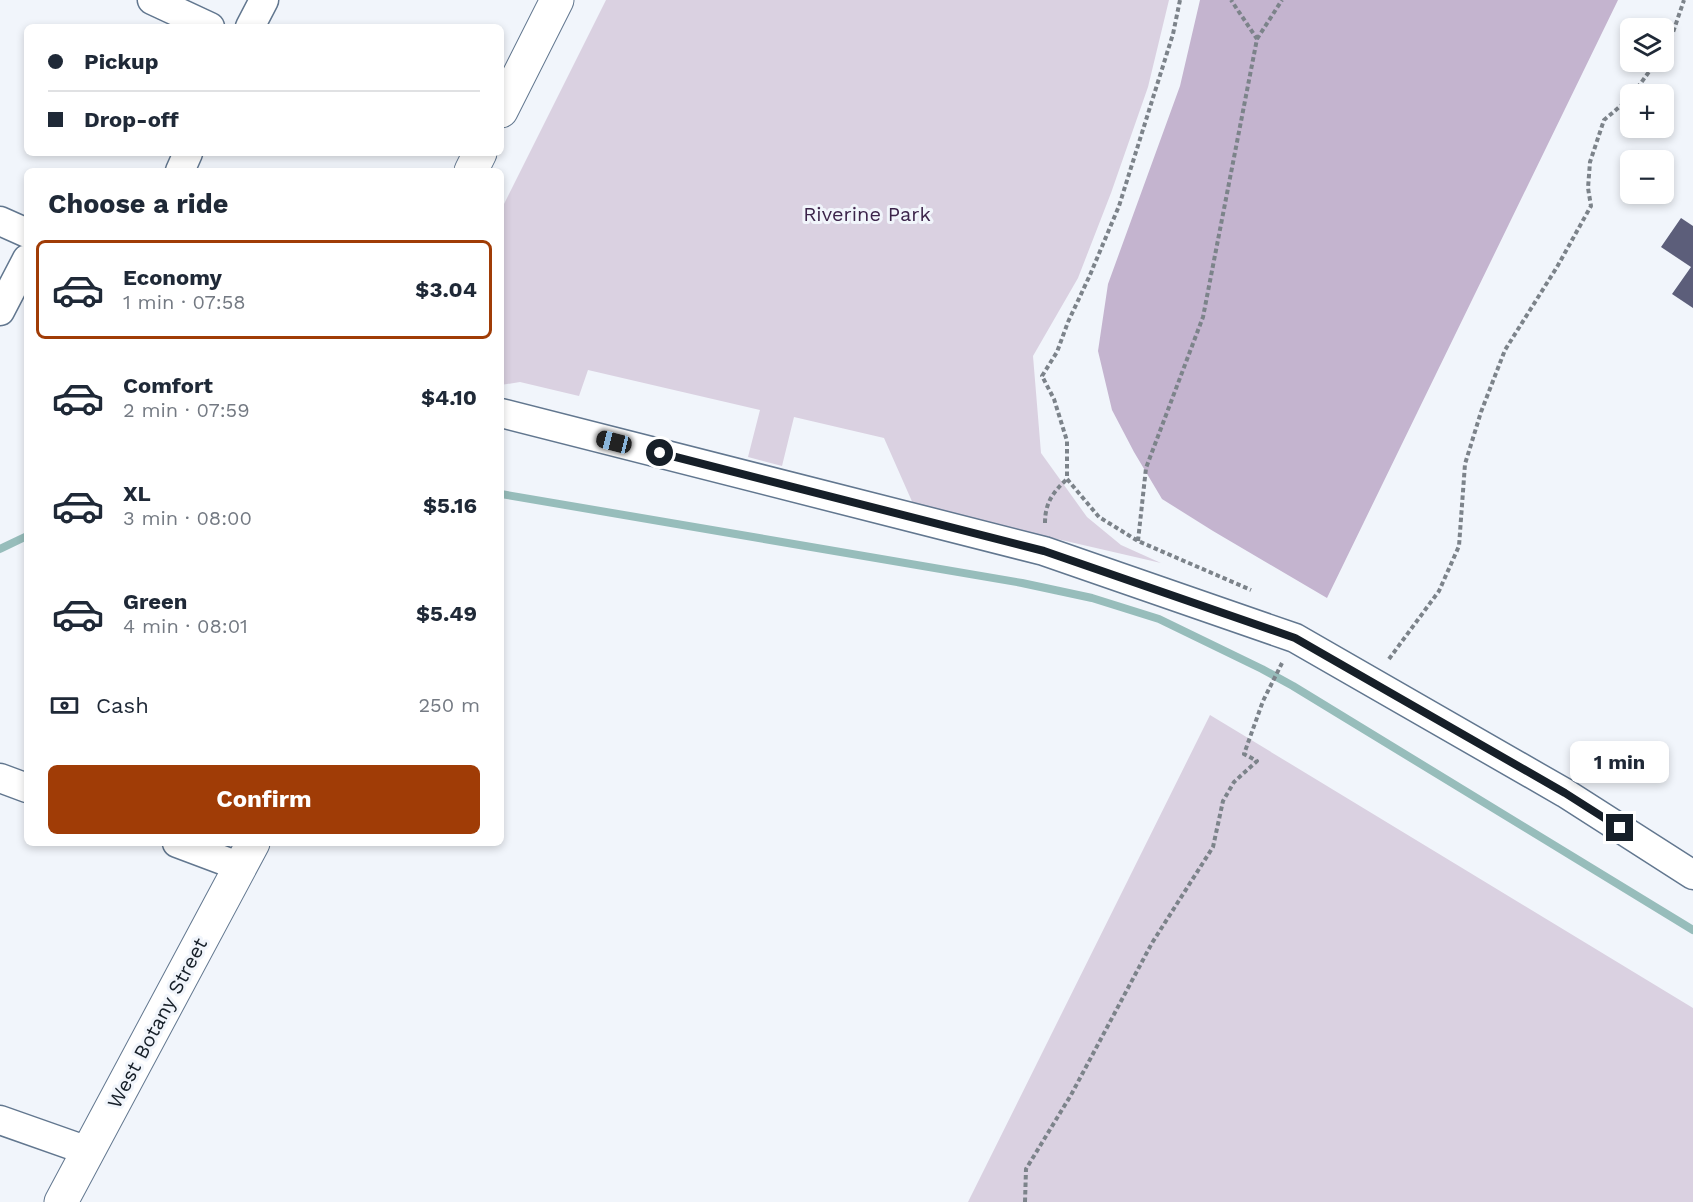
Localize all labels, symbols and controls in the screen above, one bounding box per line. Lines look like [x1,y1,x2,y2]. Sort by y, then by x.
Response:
map controls [1620,18,1674,204]
button: layers [1620,18,1674,72]
text: Pickup [84,49,159,74]
button: + [1620,84,1674,138]
text: Drop-off [84,107,179,132]
button: − [1620,150,1674,204]
text: Choose a ride [48,188,228,220]
park label: Riverine Park [803,202,931,226]
icon: car [51,263,105,317]
text: Economy [123,265,222,290]
text: $3.04 [415,277,477,302]
text: 1 min · 07:58 [123,290,246,314]
icon: car [51,371,105,425]
text: Comfort [123,373,213,398]
text: $4.10 [421,385,477,410]
text: 2 min · 07:59 [123,398,250,422]
car [594,429,634,455]
route start [646,439,673,466]
icon: car [51,479,105,533]
text: XL [123,481,151,506]
text: $5.16 [423,493,477,518]
text: 3 min · 08:00 [123,506,252,530]
icon: car [51,587,105,641]
text: Green [123,589,187,614]
text: $5.49 [416,601,477,626]
text: 4 min · 08:01 [123,614,248,638]
icon: cash [48,689,81,722]
text: Cash [96,693,149,718]
text: 250 m [418,693,480,717]
callout: 1 min [1570,741,1670,783]
text: 1 min [1594,750,1645,774]
button: Confirm [48,765,480,834]
route end [1606,814,1633,841]
street label: West Botany Street [102,933,212,1112]

